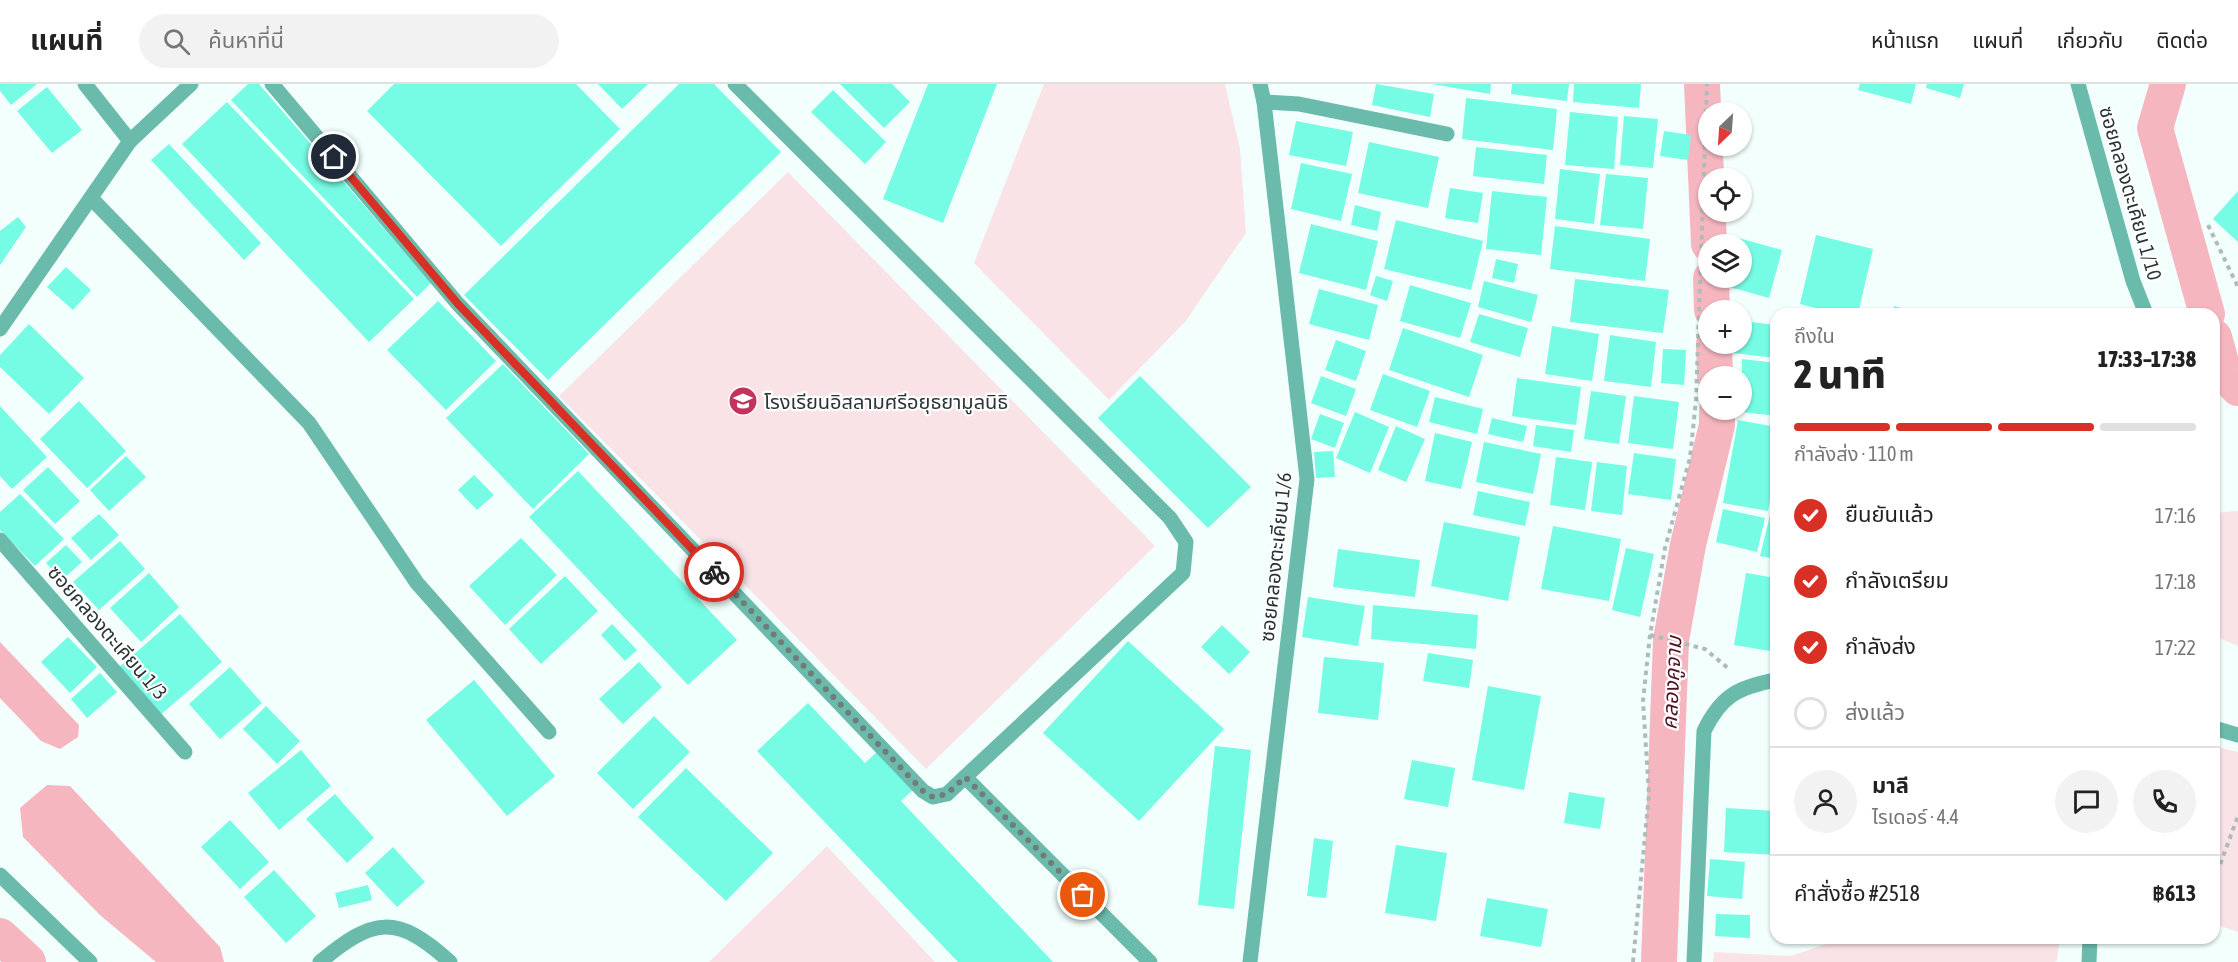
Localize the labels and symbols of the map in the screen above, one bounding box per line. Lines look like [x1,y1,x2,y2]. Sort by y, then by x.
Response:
north arrow [1698,102,1752,156]
street label: ซอยคลองตะเคียน 1/10 [2095,103,2167,283]
pin [308,131,359,182]
school or university icon: โรงเรียนอิสลามศรีอยุธยามูลนิธิ [727,385,759,417]
place label: โรงเรียนอิสลามศรีอยุธยามูลนิธิ [764,390,1008,415]
street label: ซอยคลองตะเคียน 1/6 [1255,471,1295,643]
courier [684,542,744,602]
street label: ซอยคลองตะเคียน 1/3 [43,560,173,704]
water label: คลองคูจาม [1657,633,1688,731]
pin [1057,869,1108,920]

